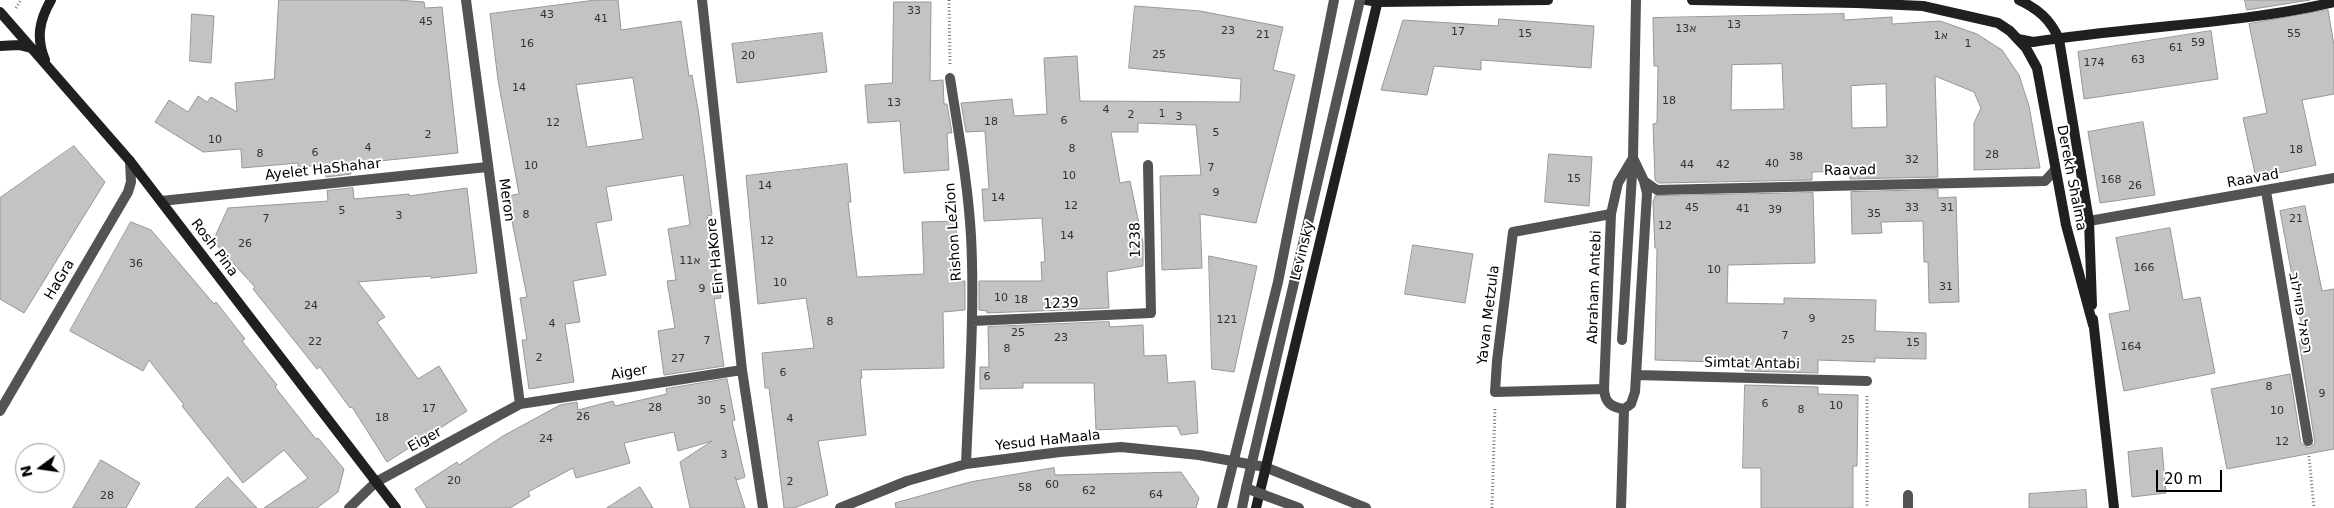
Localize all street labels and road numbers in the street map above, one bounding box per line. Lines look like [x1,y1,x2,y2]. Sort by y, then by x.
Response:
street label: Derekh Shalma [2053,124,2089,232]
street label: Ayelet HaShahar [264,156,382,184]
street label: Raavad [1824,162,1876,180]
street label: Raavad [2226,166,2280,192]
street label: Meron [495,177,517,223]
street label: Rishon LeZion [942,182,966,282]
street label: Rosh Pina [187,216,241,280]
street label: Ein HaKore [704,217,728,295]
street label: Levinsky [1288,220,1318,282]
street label: 1238 [1127,222,1145,258]
street label: Abraham Antebi [1585,230,1605,344]
street label: HaGra [41,257,79,303]
street label: Yavan Metzula [1475,264,1503,366]
street label: רפאל פוזיילוב [2285,271,2315,355]
street label: 1239 [1043,295,1079,313]
street label: Simtat Antabi [1704,355,1800,373]
street label: Aiger [610,362,648,384]
street label: Eiger [405,424,445,456]
street label: Yesud HaMaala [995,427,1101,455]

